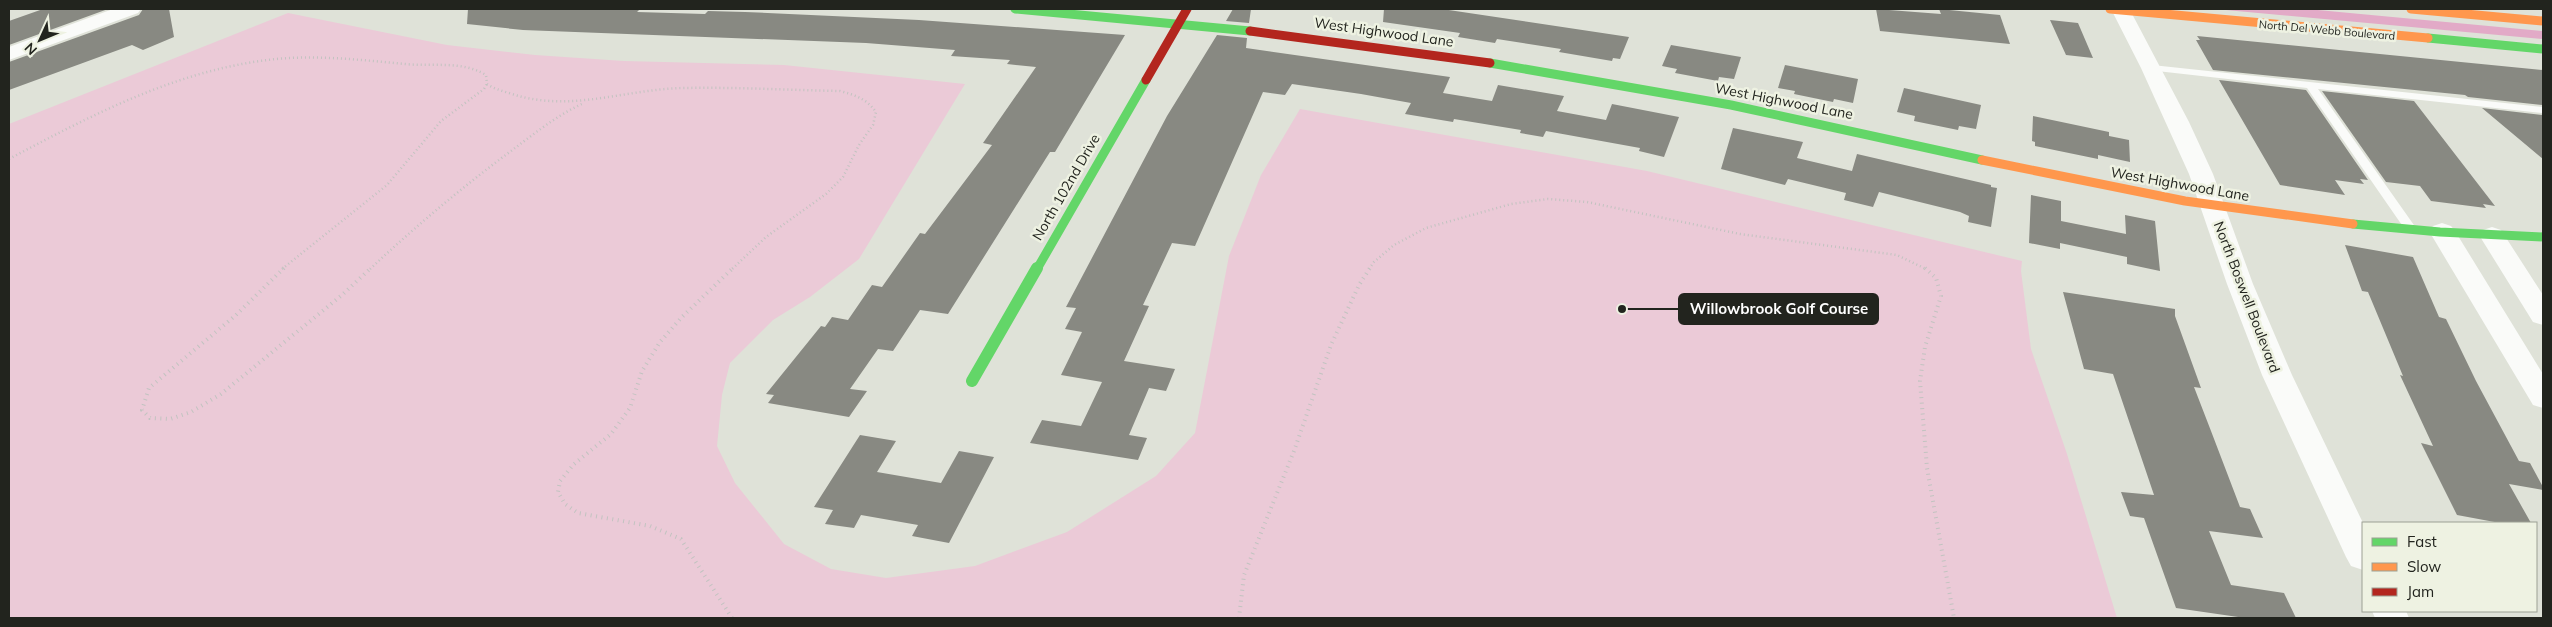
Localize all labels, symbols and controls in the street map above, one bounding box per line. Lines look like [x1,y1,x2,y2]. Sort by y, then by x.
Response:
street label: West Highwood Lane [1313,13,1455,51]
north arrow [15,15,65,65]
street label: North Del Webb Boulevard [2258,17,2396,43]
text: N [21,39,41,59]
street label: West Highwood Lane [1713,79,1855,123]
street label: North 102nd Drive [1028,131,1104,243]
street label: West Highwood Lane [2109,163,2251,205]
street label: North Boswell Boulevard [2210,219,2284,375]
callout: Willowbrook Golf Course [1679,294,1878,324]
text: Willowbrook Golf Course [1690,299,1868,318]
legend [2362,522,2537,612]
text: Fast [2407,532,2437,551]
text: Slow [2407,557,2441,576]
text: Jam [2407,582,2434,601]

